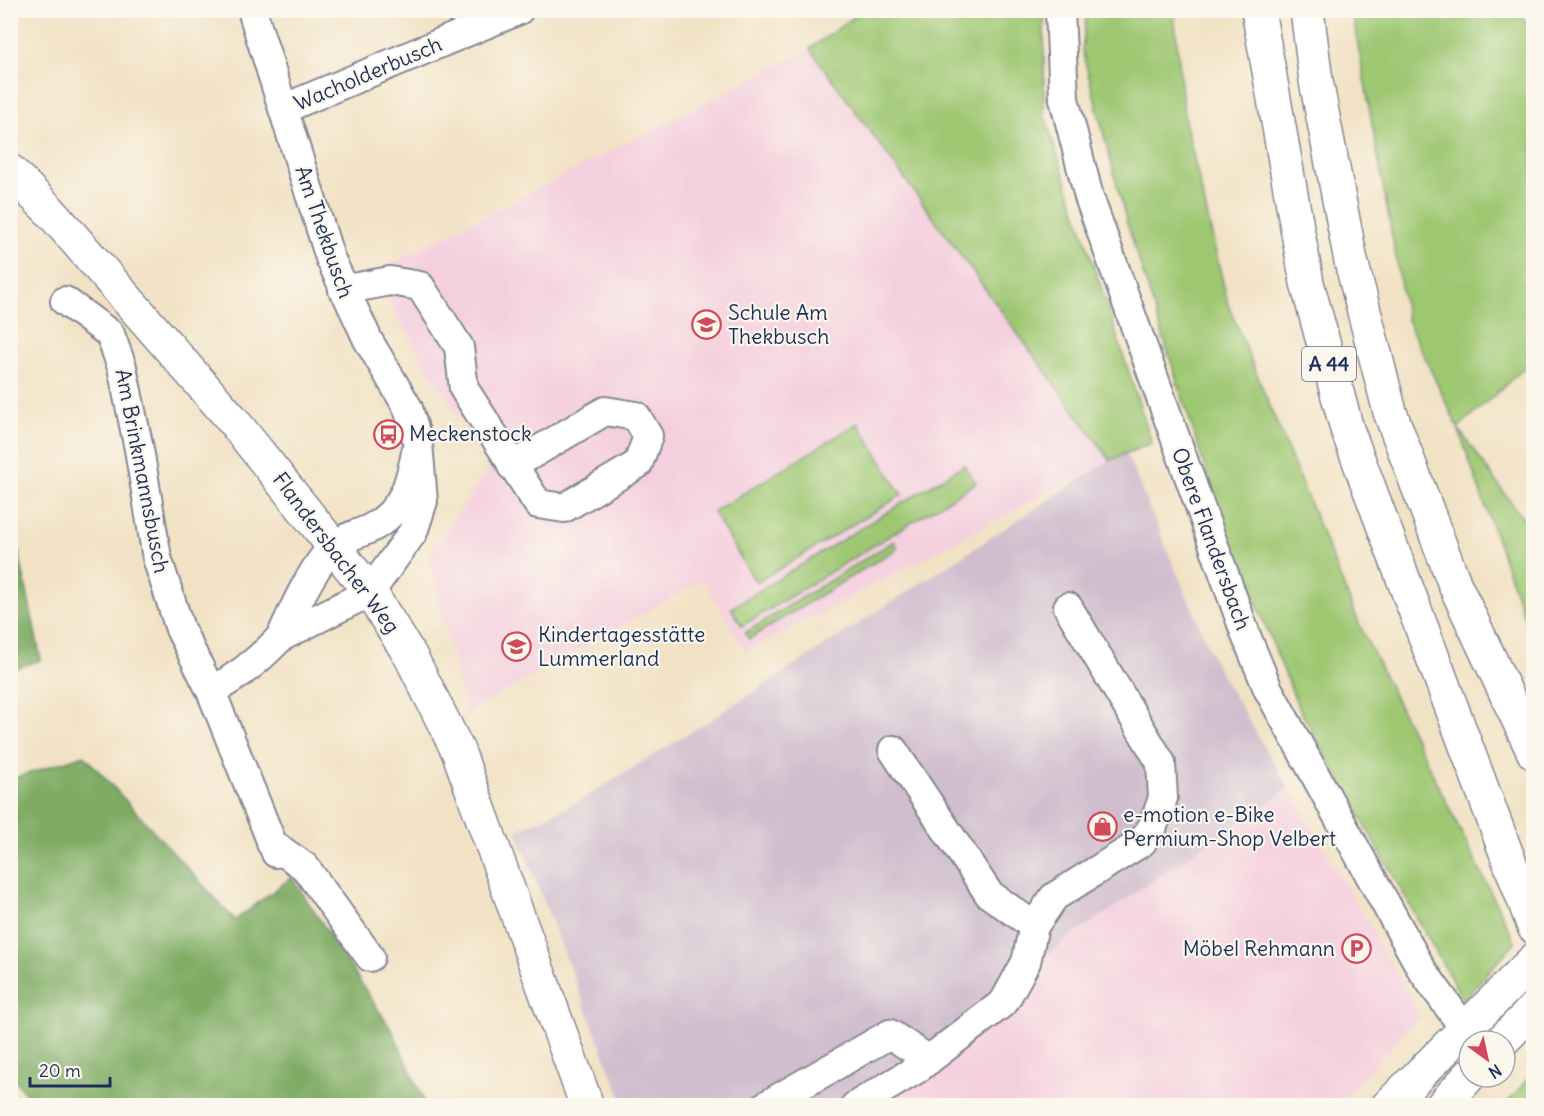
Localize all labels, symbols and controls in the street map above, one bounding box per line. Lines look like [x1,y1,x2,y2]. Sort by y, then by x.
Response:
street label: Wacholderbusch [290,30,446,117]
street label: Am Thekbusch [289,162,360,302]
place label: Schule Am Thekbusch [728,299,829,350]
school or university icon: Schule Am Thekbusch [691,309,723,341]
road number: A 44 [1302,347,1356,381]
street label: Am Brinkmannsbusch [109,367,176,575]
bus stop icon: Meckenstock [372,418,404,450]
place label: Meckenstock [409,420,532,447]
street label: Obere Flandersbach [1166,444,1257,634]
street label: Flandersbacher Weg [267,467,406,639]
place label: Kindertagesstätte Lummerland [538,621,705,672]
school or university icon: Kindertagesstätte Lummerland [501,631,533,663]
place label: e-motion e-Bike Permium-Shop Velbert [1123,801,1336,852]
shop icon: e-motion e-Bike Permium-Shop Velbert [1086,811,1118,843]
parking icon: Möbel Rehmann [1340,933,1372,965]
place label: Möbel Rehmann [1183,935,1335,962]
north arrow [1457,1029,1517,1089]
scale bar [30,1050,110,1088]
text: 20 m [39,1059,81,1082]
text: N [1485,1060,1505,1083]

